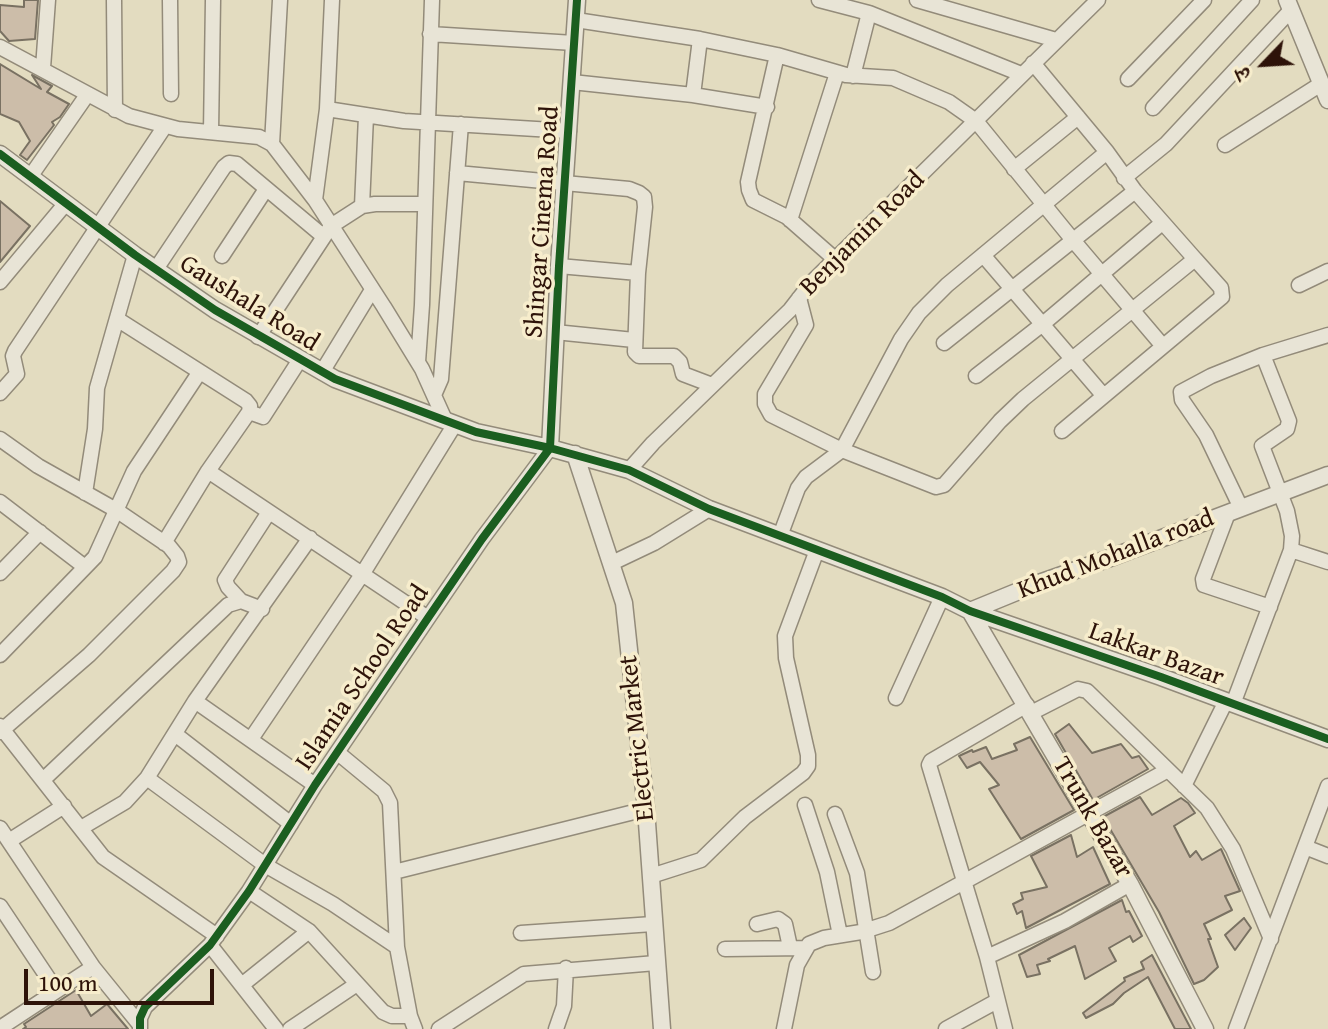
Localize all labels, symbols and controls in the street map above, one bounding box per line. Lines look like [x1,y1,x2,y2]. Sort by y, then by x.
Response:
north arrow [1224,24,1304,104]
text: उ [1225,62,1259,86]
street label: Shingar Cinema Road [519,105,567,339]
street label: Benjamin Road [794,165,932,303]
street label: Gaushala Road [173,249,325,359]
street label: Khud Mohalla road [1014,503,1218,607]
street label: Islamia School Road [289,579,437,777]
street label: Lakkar Bazar [1084,616,1228,694]
street label: Electric Market [614,653,662,823]
street label: Trunk Bazar [1045,752,1139,884]
scale bar [28,953,218,1003]
text: 100 m [38,965,98,1000]

